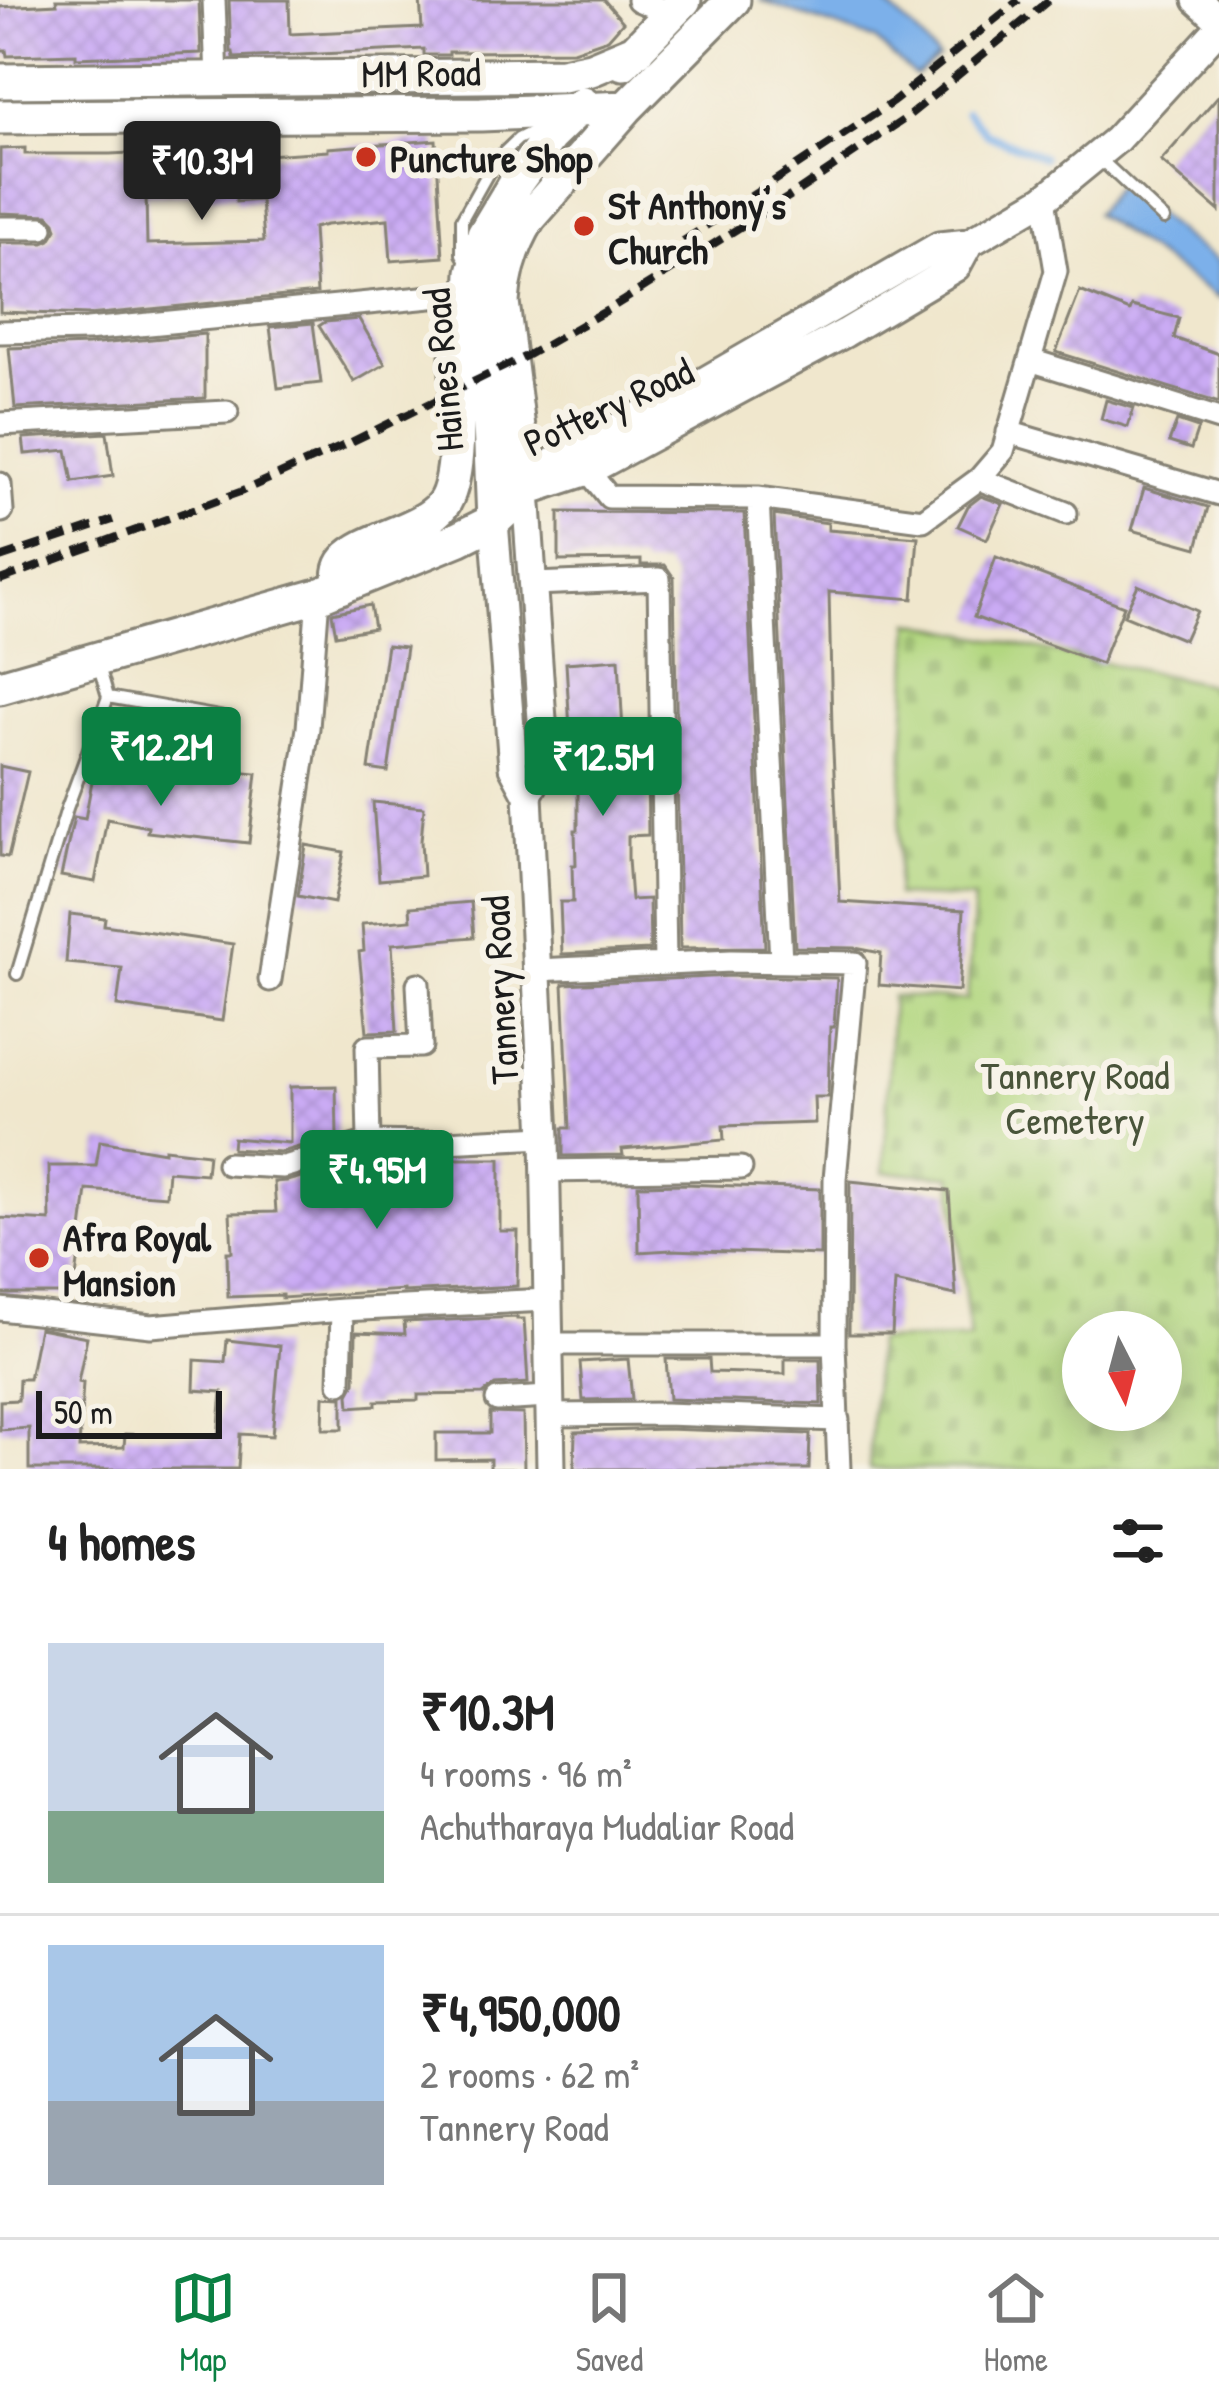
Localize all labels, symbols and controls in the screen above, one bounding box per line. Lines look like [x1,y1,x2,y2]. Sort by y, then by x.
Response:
street label: MM Road [361,44,481,100]
pin: ₹10.3M [104,121,300,223]
place label: Puncture Shop [390,131,593,185]
text: ₹10.3M [151,133,253,186]
marker: Puncture Shop [353,144,379,170]
place label: St Anthony's Church [608,178,786,276]
marker: St Anthony's Church [571,213,597,239]
street label: Haines Road [408,286,476,454]
street label: Pottery Road [515,344,701,468]
pin: ₹12.2M [63,707,259,809]
pin: ₹12.5M [505,717,701,819]
text: ₹12.2M [109,719,213,772]
text: ₹12.5M [552,729,654,782]
street label: Tannery Road [468,894,530,1086]
park label: Tannery Road Cemetery [981,1048,1169,1146]
pin: ₹4.95M [279,1130,475,1232]
text: ₹4.95M [327,1142,427,1195]
place label: Afra Royal Mansion [63,1210,212,1308]
marker: Afra Royal Mansion [26,1245,52,1271]
north arrow [1062,1311,1182,1431]
map controls [1062,1311,1182,1431]
scale bar [36,1385,222,1438]
text: 50 m [54,1390,113,1434]
text: 4 homes [48,1507,195,1576]
icon: filters [1105,1508,1171,1574]
text: ₹10.3M [420,1677,555,1746]
icon: home [144,1691,288,1835]
text: 4 rooms · 96 m² [420,1746,632,1799]
text: Achutharaya Mudaliar Road [420,1799,794,1852]
text: ₹4,950,000 [420,1978,621,2047]
icon: home [144,1993,288,2137]
text: 2 rooms · 62 m² [420,2047,639,2100]
text: Tannery Road [420,2100,609,2153]
tab: Map [170,2265,236,2381]
tab: Saved [576,2265,643,2381]
tab: Home [983,2265,1049,2381]

